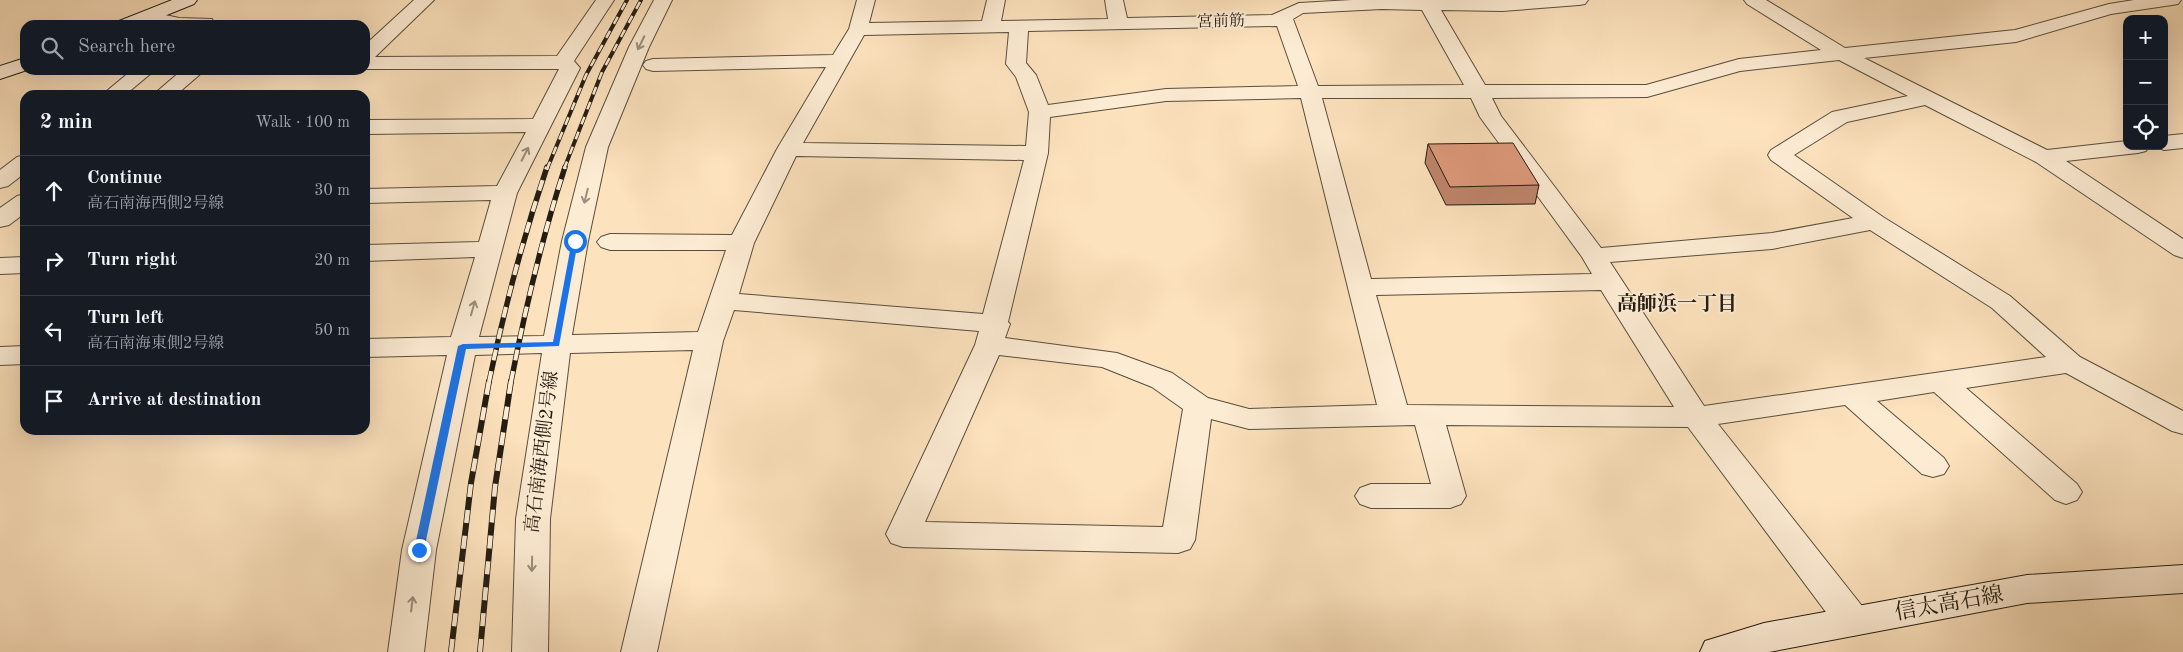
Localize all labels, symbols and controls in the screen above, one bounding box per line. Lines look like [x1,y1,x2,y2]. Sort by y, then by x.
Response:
street label: 宮前筋 [1197,12,1245,30]
map controls [2123,15,2168,150]
button: + [2123,15,2168,60]
search box [20,20,370,75]
icon: search [38,34,66,62]
one-way arrow [635,36,645,51]
text: Search here [78,38,175,57]
button: − [2123,60,2168,105]
button: locate [2123,105,2168,150]
text: 2 min [40,112,93,133]
text: Walk · 100 m [255,115,350,131]
one-way arrow [520,147,530,162]
text: Continue [87,169,162,188]
icon: ahead [40,177,68,205]
text: 30 m [314,183,350,199]
one-way arrow [581,187,590,203]
text: 高石南海西側2号線 [87,196,224,212]
route start [564,230,587,253]
icon: right [40,247,68,275]
text: Turn right [87,251,177,270]
text: 20 m [314,253,350,269]
district label: 高師浜一丁目 [1617,292,1737,315]
one-way arrow [469,300,479,316]
text: Turn left [87,309,164,328]
icon: left [40,317,68,345]
text: 50 m [314,323,350,339]
text: 高石南海東側2号線 [87,336,224,352]
street label: 高石南海西側2号線 [521,370,562,534]
icon: arrive [40,387,68,415]
text: Arrive at destination [87,391,261,410]
route end [408,539,431,562]
one-way arrow [527,556,537,572]
street label: 信太高石線 [1893,582,2005,624]
one-way arrow [407,596,417,612]

